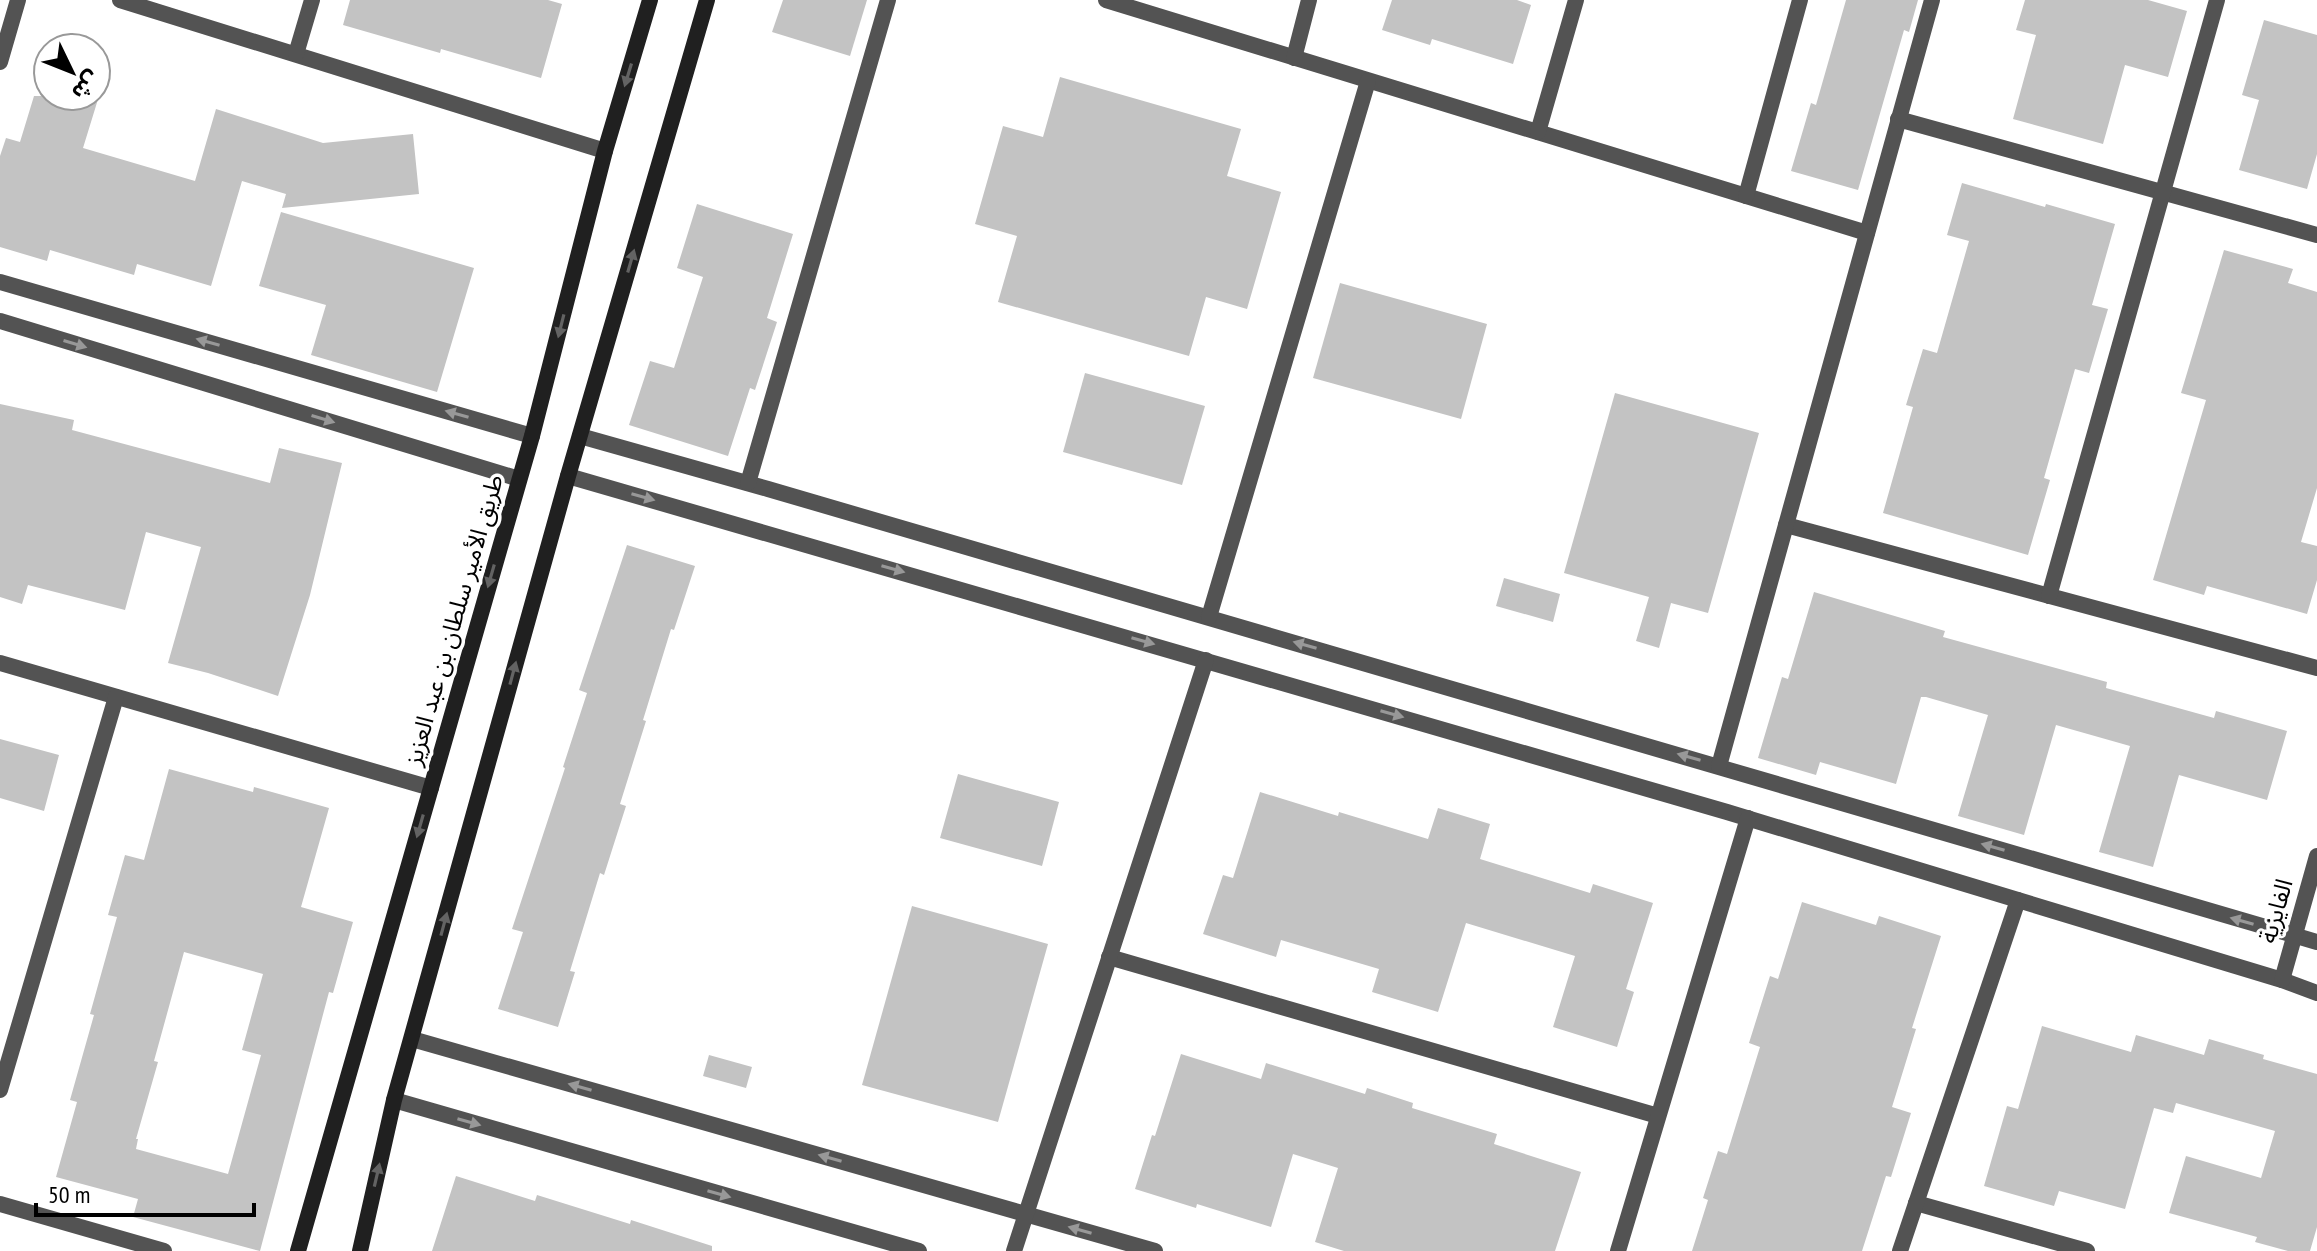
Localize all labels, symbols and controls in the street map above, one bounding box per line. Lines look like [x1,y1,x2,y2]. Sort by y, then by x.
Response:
north arrow [32,32,112,112]
one-way arrow [621,63,634,87]
text: ش [66,65,107,106]
one-way arrow [625,249,638,273]
one-way arrow [554,313,566,338]
one-way arrow [195,335,219,348]
one-way arrow [63,338,87,350]
one-way arrow [445,407,469,420]
one-way arrow [312,413,336,426]
street label: طريق الأمير سلطان بن عبد العزيز [397,471,510,770]
one-way arrow [632,491,656,504]
one-way arrow [881,563,905,576]
one-way arrow [485,564,497,589]
one-way arrow [1130,636,1155,648]
one-way arrow [1293,639,1318,651]
one-way arrow [508,661,520,686]
one-way arrow [1381,708,1405,721]
one-way arrow [1677,751,1702,763]
one-way arrow [413,815,426,839]
one-way arrow [1980,840,2004,853]
street label: الفايزية [2252,875,2299,947]
one-way arrow [438,911,451,935]
one-way arrow [2229,914,2254,926]
one-way arrow [567,1080,591,1093]
one-way arrow [458,1116,482,1129]
one-way arrow [817,1151,841,1164]
one-way arrow [372,1162,384,1187]
scale bar [36,1167,254,1217]
text: 50 m [48,1179,90,1210]
one-way arrow [707,1188,732,1200]
one-way arrow [1067,1223,1092,1235]

